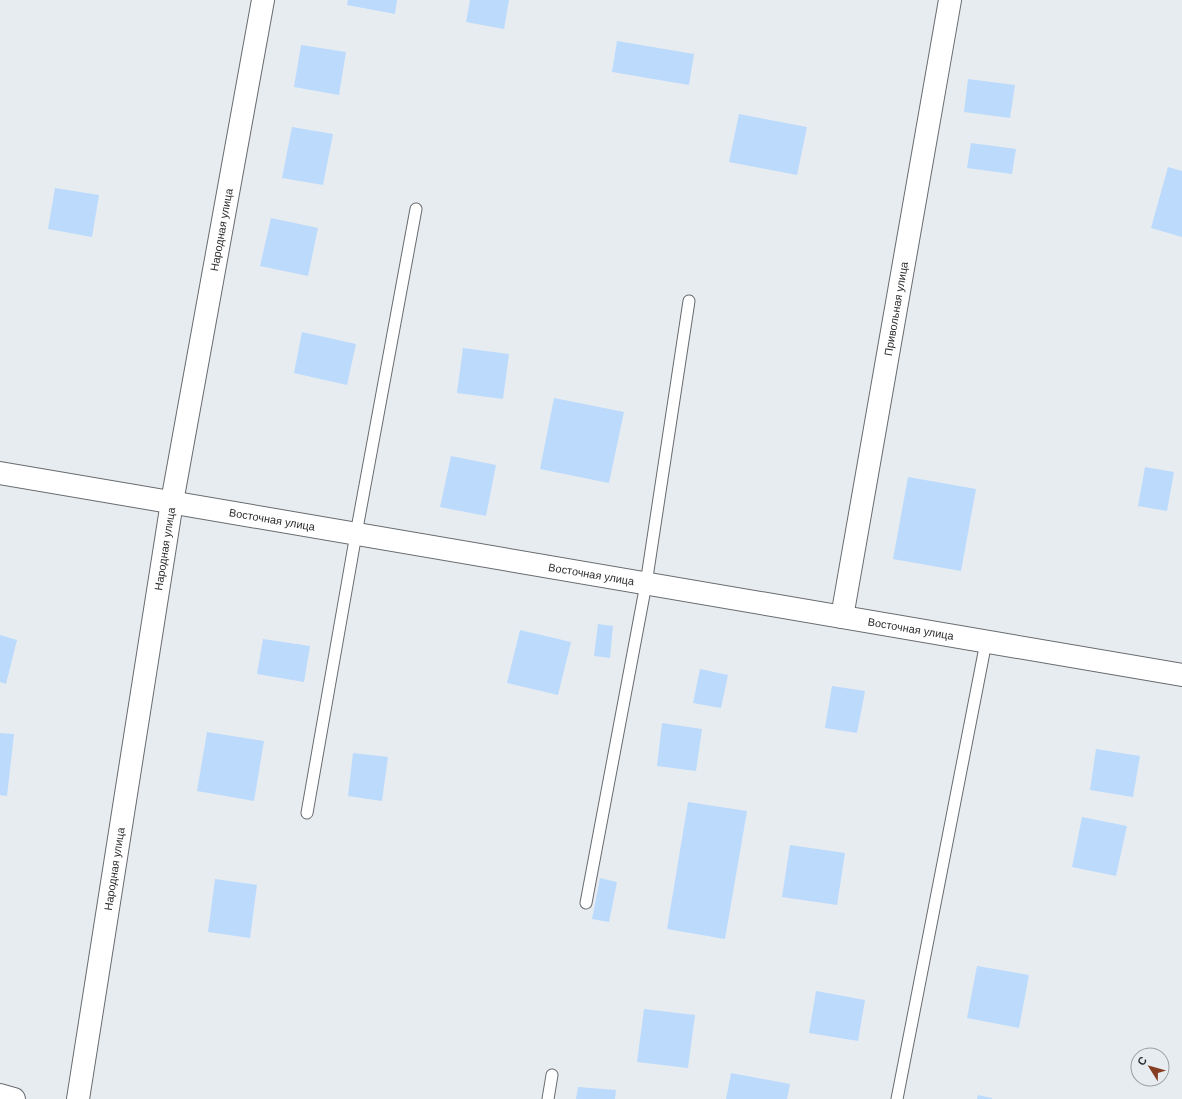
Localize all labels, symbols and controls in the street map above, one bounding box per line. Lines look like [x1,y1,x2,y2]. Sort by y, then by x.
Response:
street label: Народная улица [208,187,235,272]
street label: Привольная улица [882,260,910,357]
street label: Народная улица [152,505,177,591]
street label: Восточная улица [228,506,317,533]
street label: Восточная улица [548,561,636,587]
street label: Восточная улица [867,615,956,642]
street label: Народная улица [102,826,127,911]
north arrow [1130,1047,1170,1087]
text: С [1135,1054,1149,1068]

